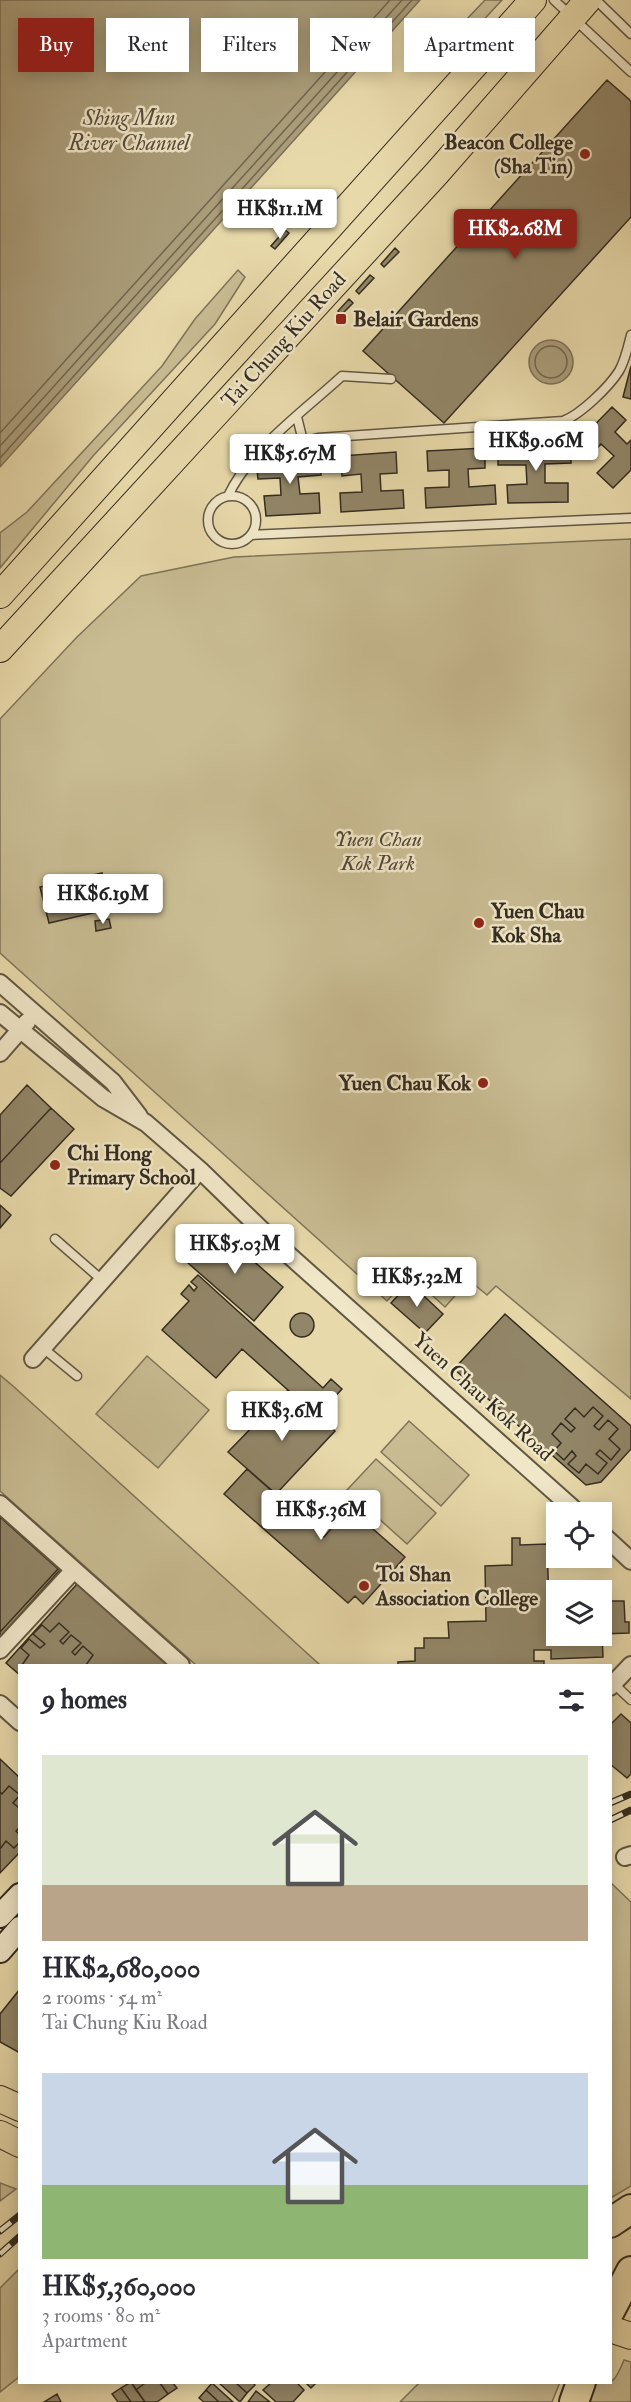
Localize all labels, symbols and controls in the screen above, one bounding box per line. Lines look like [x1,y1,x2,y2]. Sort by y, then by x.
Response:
chip: Buy [18,18,94,72]
chip: Rent [106,18,189,72]
chip: Filters [201,18,298,72]
chip: New [310,18,392,72]
chip: Apartment [404,18,535,72]
water label: Shing Mun River Channel [68,104,191,157]
place label: Beacon College (Sha Tin) [444,129,573,180]
marker: Beacon College (Sha Tin) [578,147,592,161]
pin: HK$11.1M [218,189,342,240]
text: HK$11.1M [237,196,323,221]
pin: HK$2.68M [453,209,577,260]
text: HK$2.68M [468,216,562,241]
street label: Tai Chung Kiu Road [216,266,353,414]
place label: Belair Gardens [353,306,479,333]
marker: Belair Gardens [334,312,348,326]
pin: HK$9.06M [474,421,598,472]
text: HK$9.06M [488,428,584,453]
pin: HK$5.67M [228,434,352,485]
text: HK$5.67M [244,441,336,466]
park label: Yuen Chau Kok Park [334,826,422,877]
pin: HK$6.19M [41,874,165,925]
text: HK$6.19M [57,881,149,906]
place label: Yuen Chau Kok Sha [490,898,585,949]
marker: Yuen Chau Kok Sha [472,916,486,930]
place label: Yuen Chau Kok [338,1070,472,1097]
marker: Yuen Chau Kok [476,1076,490,1090]
place label: Chi Hong Primary School [67,1140,196,1191]
marker: Chi Hong Primary School [48,1158,62,1172]
pin: HK$5.03M [173,1224,297,1275]
text: HK$5.03M [189,1231,281,1256]
pin: HK$5.32M [355,1257,479,1308]
text: HK$5.32M [371,1264,463,1289]
street label: Yuen Chau Kok Road [407,1327,560,1468]
pin: HK$3.6M [227,1391,337,1442]
text: HK$3.6M [241,1398,323,1423]
pin: HK$5.36M [259,1490,383,1541]
text: HK$5.36M [275,1497,367,1522]
map controls [546,1502,612,1646]
button: locate [546,1502,612,1568]
place label: Toi Shan Association College [375,1561,538,1612]
marker: Toi Shan Association College [357,1579,371,1593]
button: layers [546,1580,612,1646]
text: 9 homes [42,1684,127,1716]
icon: filters [555,1684,588,1717]
icon: home [261,1794,369,1902]
text: HK$2,680,000 [42,1953,200,1985]
text: 2 rooms · 54 m² [42,1985,162,2010]
text: Tai Chung Kiu Road [42,2010,208,2035]
icon: home [261,2112,369,2220]
text: HK$5,360,000 [42,2271,196,2303]
text: 3 rooms · 80 m² [42,2303,160,2328]
text: Apartment [42,2328,127,2353]

